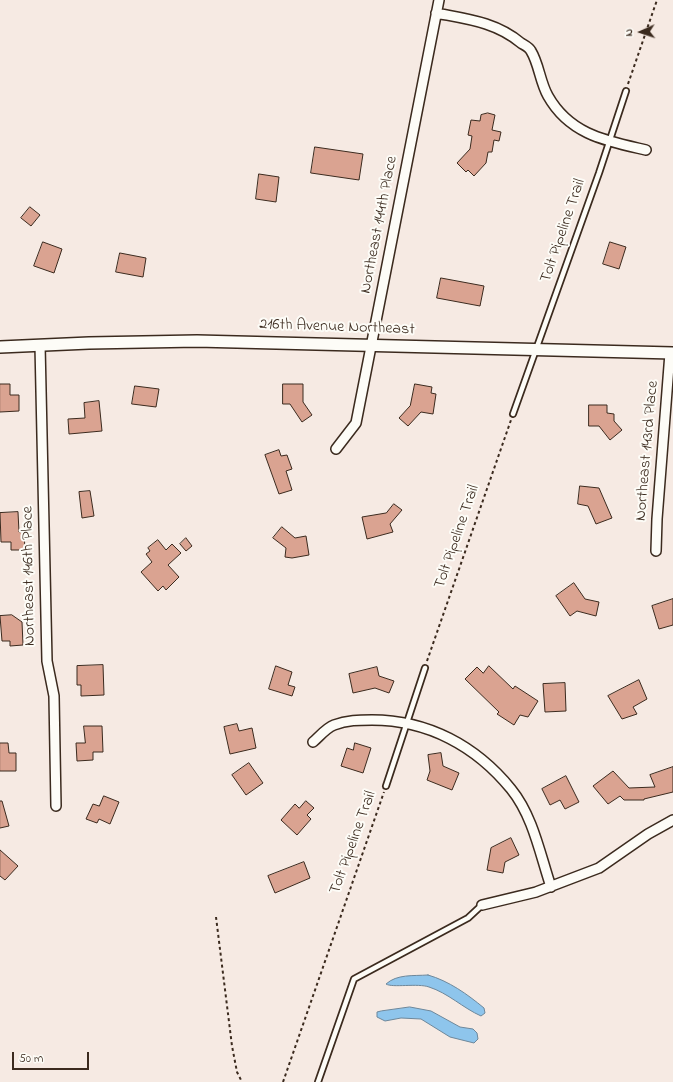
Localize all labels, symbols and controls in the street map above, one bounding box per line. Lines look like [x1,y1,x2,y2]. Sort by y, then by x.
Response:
north arrow [621,12,661,52]
text: N [621,28,637,37]
street label: Northeast 144th Place [357,155,403,295]
street label: Tolt Pipeline Trail [537,177,591,285]
street label: 216th Avenue Northeast [259,316,415,340]
street label: Northeast 143rd Place [632,380,664,522]
street label: Tolt Pipeline Trail [431,483,485,591]
street label: Northeast 146th Place [19,506,41,646]
street label: Tolt Pipeline Trail [326,789,382,897]
scale bar [14,1044,91,1070]
text: 50 m [19,1050,43,1068]

